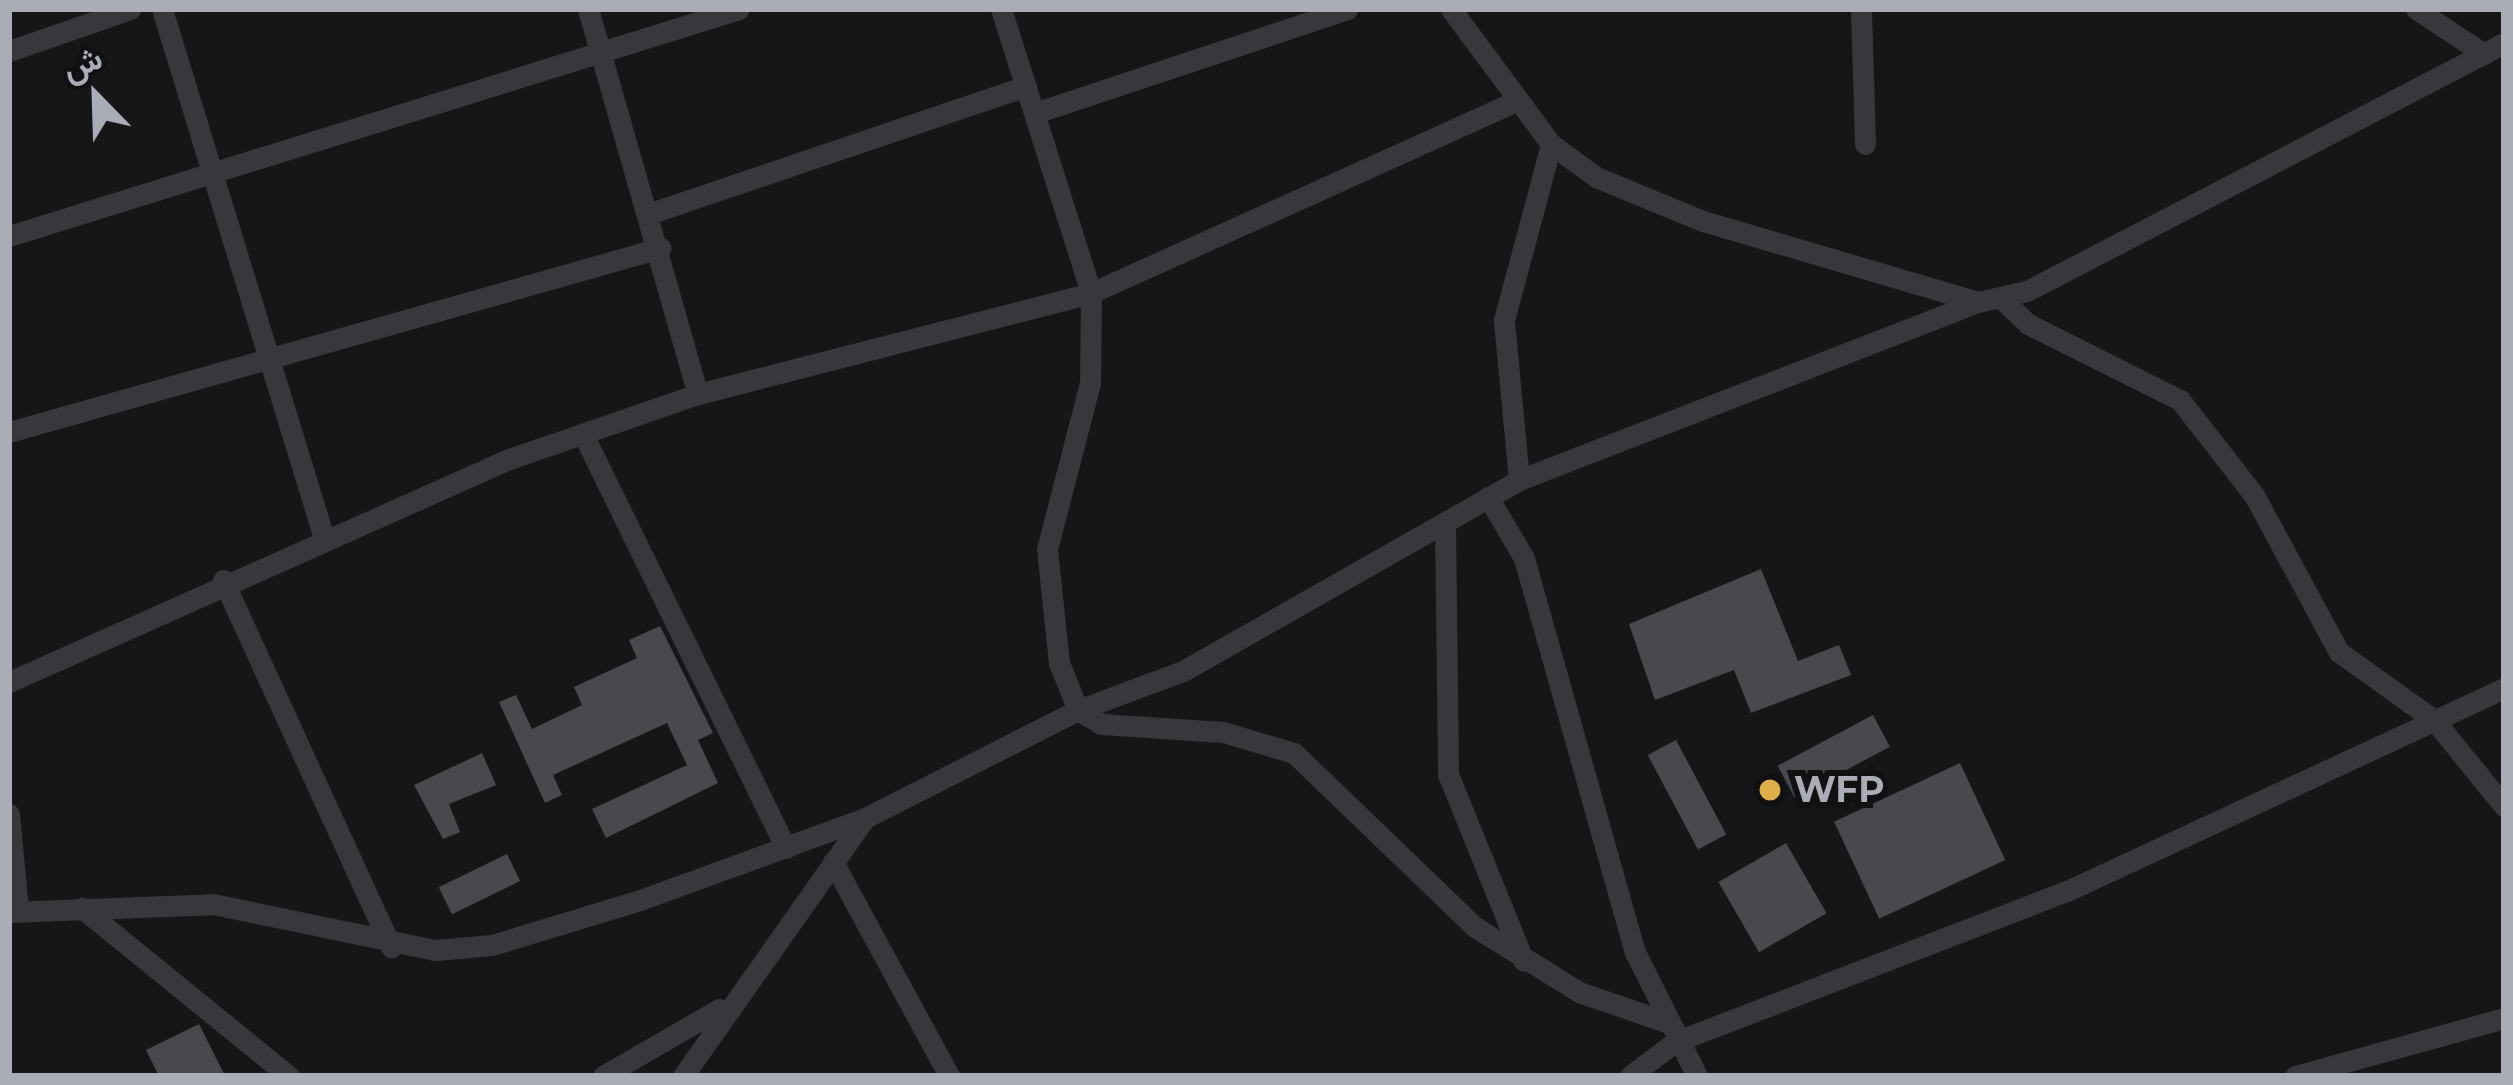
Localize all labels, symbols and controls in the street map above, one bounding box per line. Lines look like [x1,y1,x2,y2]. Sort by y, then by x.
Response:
north arrow [36,36,156,156]
text: ش [56,37,108,89]
place label: WFP [1794,768,1885,812]
marker: WFP [1757,777,1783,803]

